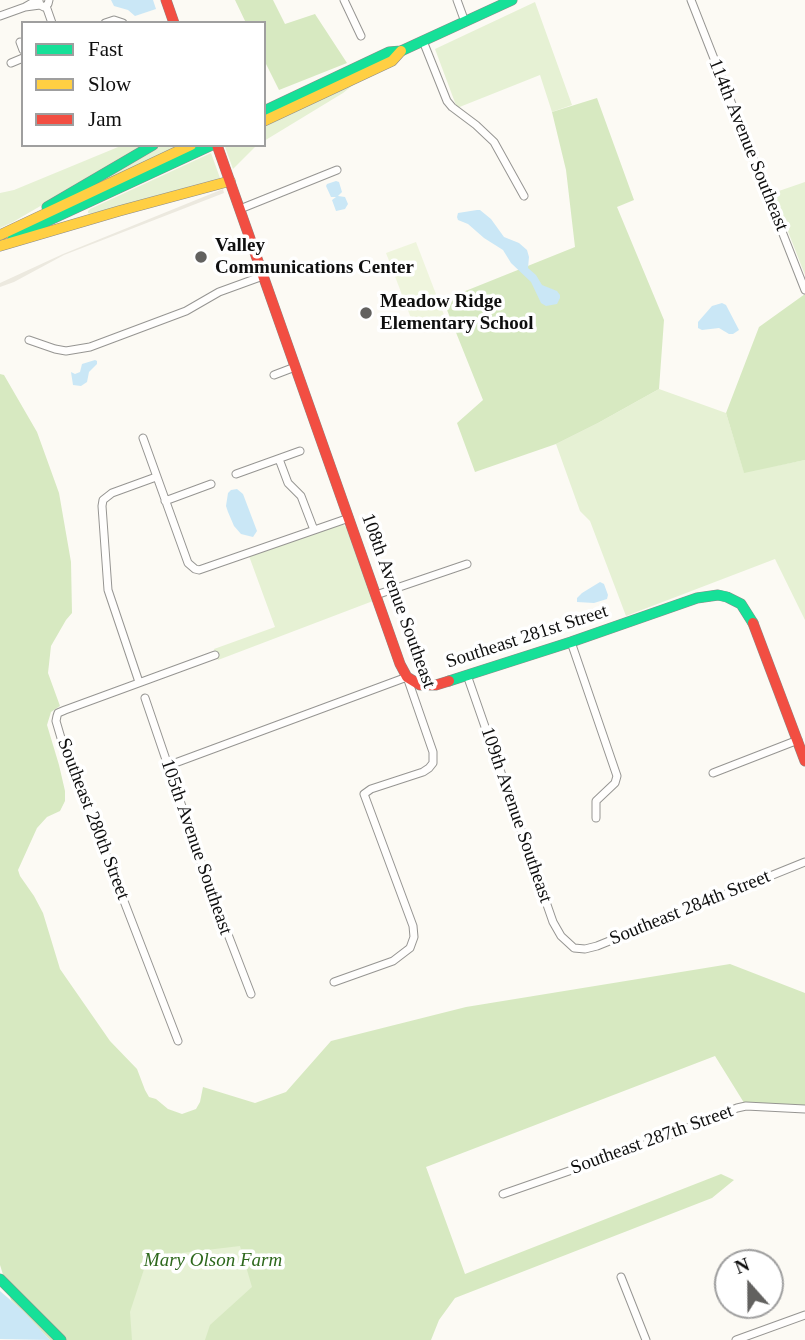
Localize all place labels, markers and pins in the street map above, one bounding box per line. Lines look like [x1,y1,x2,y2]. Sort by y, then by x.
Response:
place label: Valley Communications Center [215,235,414,279]
marker: Valley Communications Center [193,249,209,265]
place label: Meadow Ridge Elementary School [380,291,534,335]
marker: Meadow Ridge Elementary School [358,305,374,321]

